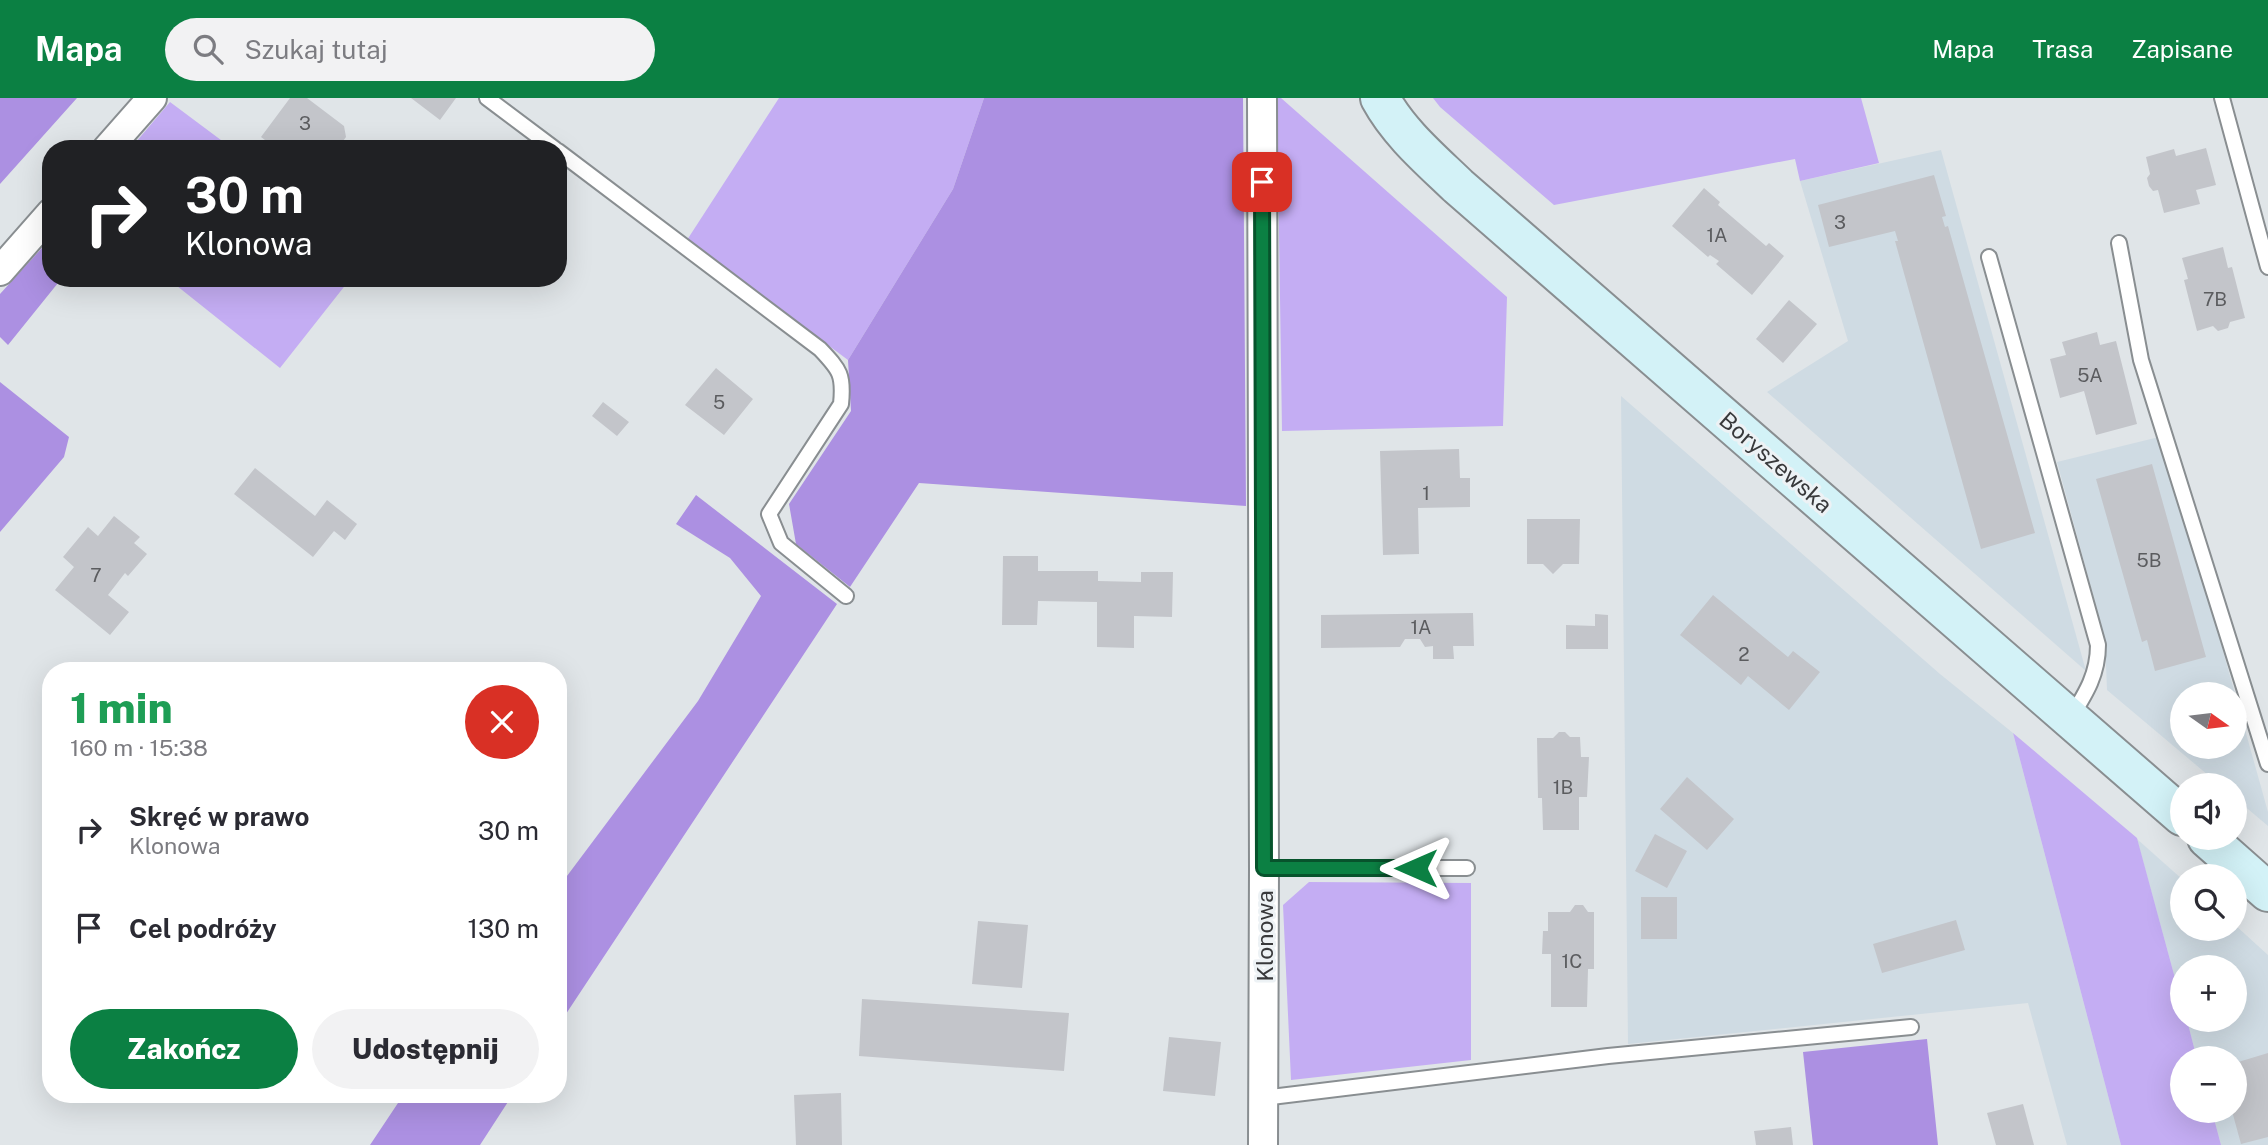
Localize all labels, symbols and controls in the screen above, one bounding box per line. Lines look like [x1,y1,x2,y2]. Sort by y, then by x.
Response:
search box [165,18,655,81]
text: Mapa [35,30,123,68]
icon: search [189,30,227,68]
text: Szukaj tutaj [245,34,388,65]
text: Mapa [1932,35,1994,63]
text: Trasa [2032,35,2093,63]
text: Zapisane [2131,35,2233,63]
house number: 3 [299,112,311,134]
pin [1232,152,1292,212]
icon: arrive [1243,163,1281,201]
text: 30 m [185,166,304,224]
icon: right [70,168,161,259]
house number: 3 [1834,211,1846,233]
house number: 1A [1706,224,1728,246]
text: Klonowa [185,225,312,262]
house number: 7B [2203,288,2227,310]
house number: 5A [2077,364,2103,386]
house number: 5 [713,391,725,413]
street label: Boryszewska [1714,406,1838,518]
house number: 1 [1422,482,1430,504]
house number: 5B [2137,549,2161,571]
house number: 7 [90,564,102,586]
house number: 1A [1410,616,1432,638]
house number: 2 [1738,643,1750,665]
north arrow [2170,682,2247,760]
map controls [2170,682,2247,1123]
text: 1 min [70,683,173,732]
button: close [465,685,539,759]
text: 160 m · 15:38 [70,734,208,761]
button: sound [2170,773,2247,850]
house number: 1B [1553,776,1573,798]
text: Skręć w prawo [129,801,309,832]
icon: right [70,811,108,849]
text: 30 m [478,815,539,846]
position arrow [1379,831,1453,905]
text: Klonowa [129,832,221,859]
button: search [2170,864,2247,941]
street label: Klonowa [1251,890,1278,982]
icon: arrive [70,909,108,947]
text: Cel podróży [129,913,277,944]
text: 130 m [467,913,539,944]
house number: 1C [1562,950,1582,972]
button: + [2170,955,2247,1032]
button: Zakończ [70,1009,298,1089]
button: Udostępnij [312,1009,539,1089]
button: − [2170,1046,2247,1123]

